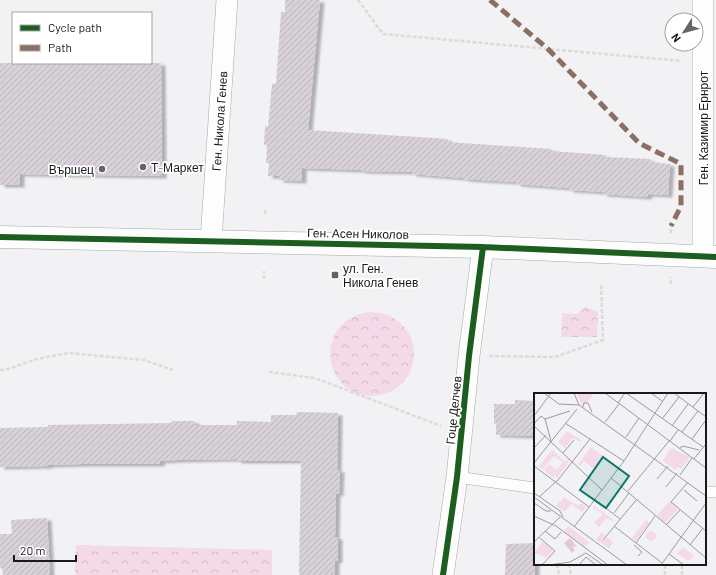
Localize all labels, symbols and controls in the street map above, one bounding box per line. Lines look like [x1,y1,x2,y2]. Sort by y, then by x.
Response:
legend [12,12,152,64]
north arrow [664,12,704,52]
text: Cycle path [48,20,102,34]
text: N [668,31,683,45]
text: Path [48,40,72,54]
street label: Ген. Казимир Ернрот [696,70,711,185]
street label: Ген. Никола Генев [209,71,229,171]
place label: Т-Маркет [151,160,204,175]
place label: Вършец [49,162,94,177]
marker: Т-Маркет [138,162,148,172]
marker: Вършец [97,164,107,174]
street label: Ген. Асен Николов [307,225,409,241]
place label: ул. Ген. Никола Генев [343,261,418,289]
marker: ул. Ген. Никола Генев [330,270,340,280]
street label: Гоце Делчев [442,375,465,445]
inset map [534,393,706,565]
scale bar [14,537,76,563]
text: 20 m [20,543,46,557]

